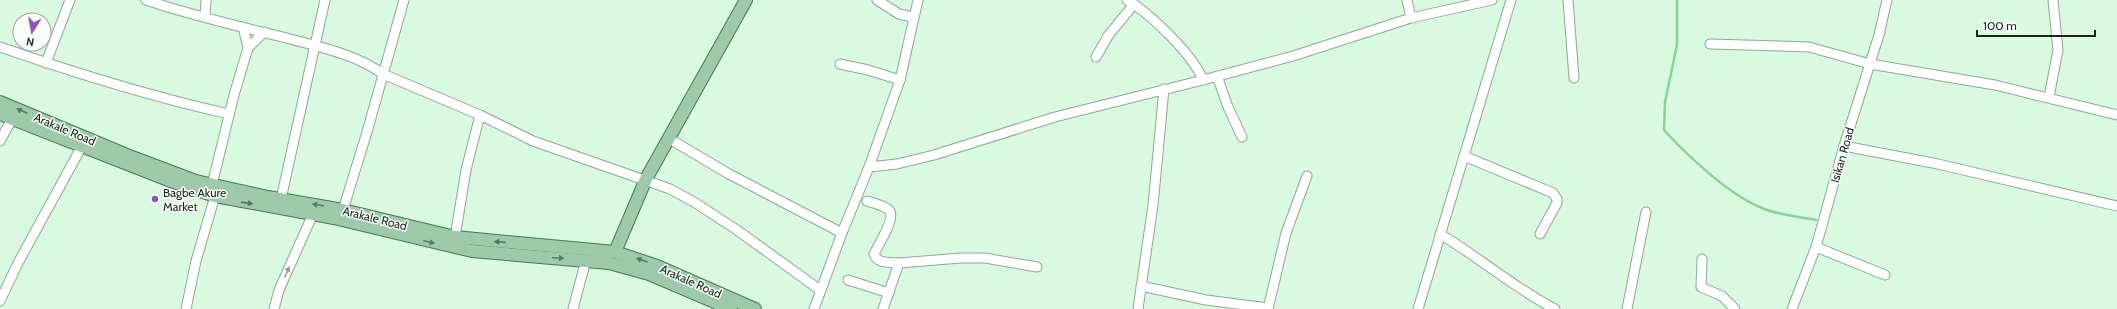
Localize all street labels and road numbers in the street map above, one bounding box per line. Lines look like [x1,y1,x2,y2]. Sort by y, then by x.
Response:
street label: Arakale Road [32,109,98,149]
street label: Isikan Road [1827,126,1857,184]
street label: Arakale Road [341,203,409,233]
street label: Arakale Road [658,261,724,301]

